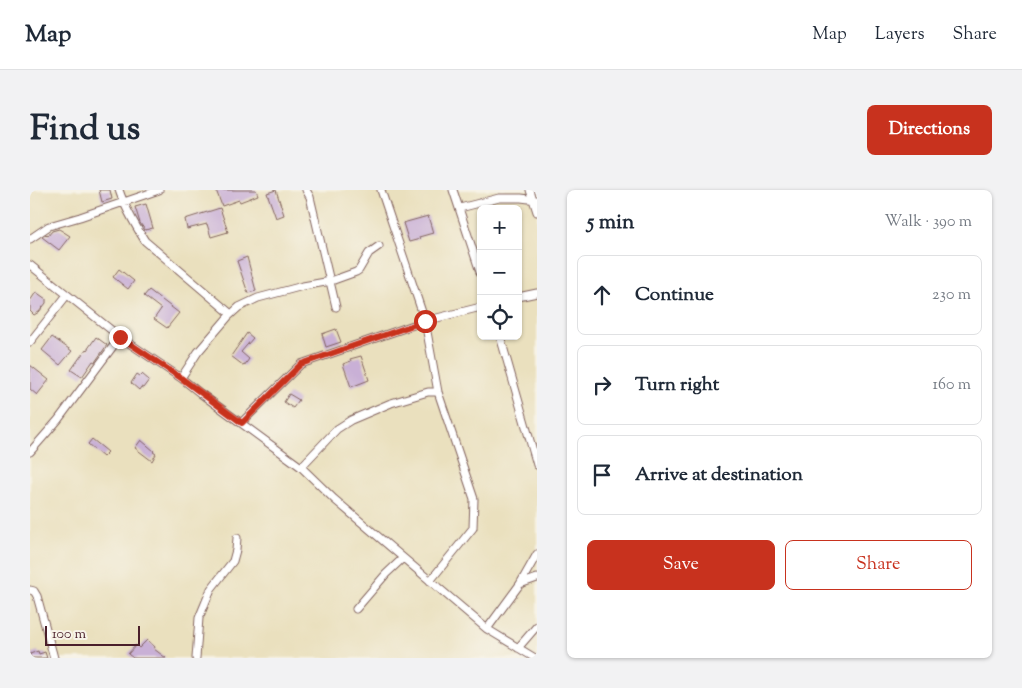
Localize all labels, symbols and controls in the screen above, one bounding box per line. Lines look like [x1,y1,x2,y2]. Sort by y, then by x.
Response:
text: Map [25,18,71,52]
text: Map [812,22,847,48]
text: Layers [875,22,925,48]
text: Share [953,22,997,48]
text: Find us [30,105,140,156]
button: Directions [867,105,992,155]
map controls [477,205,522,340]
button: + [477,205,522,250]
text: 5 min [587,208,634,238]
text: Walk · 390 m [884,211,972,234]
button: − [477,250,522,295]
icon: ahead [588,281,616,309]
text: Continue [635,282,714,309]
text: 230 m [932,284,971,307]
button: locate [477,295,522,340]
route start [414,310,437,333]
route end [109,326,132,349]
icon: right [588,371,616,399]
text: Turn right [635,372,719,399]
text: 160 m [933,374,971,397]
icon: arrive [588,461,616,489]
text: Arrive at destination [635,462,803,489]
button: Save [587,540,775,590]
button: Share [785,540,972,590]
scale bar [45,623,140,646]
text: 100 m [52,625,86,645]

